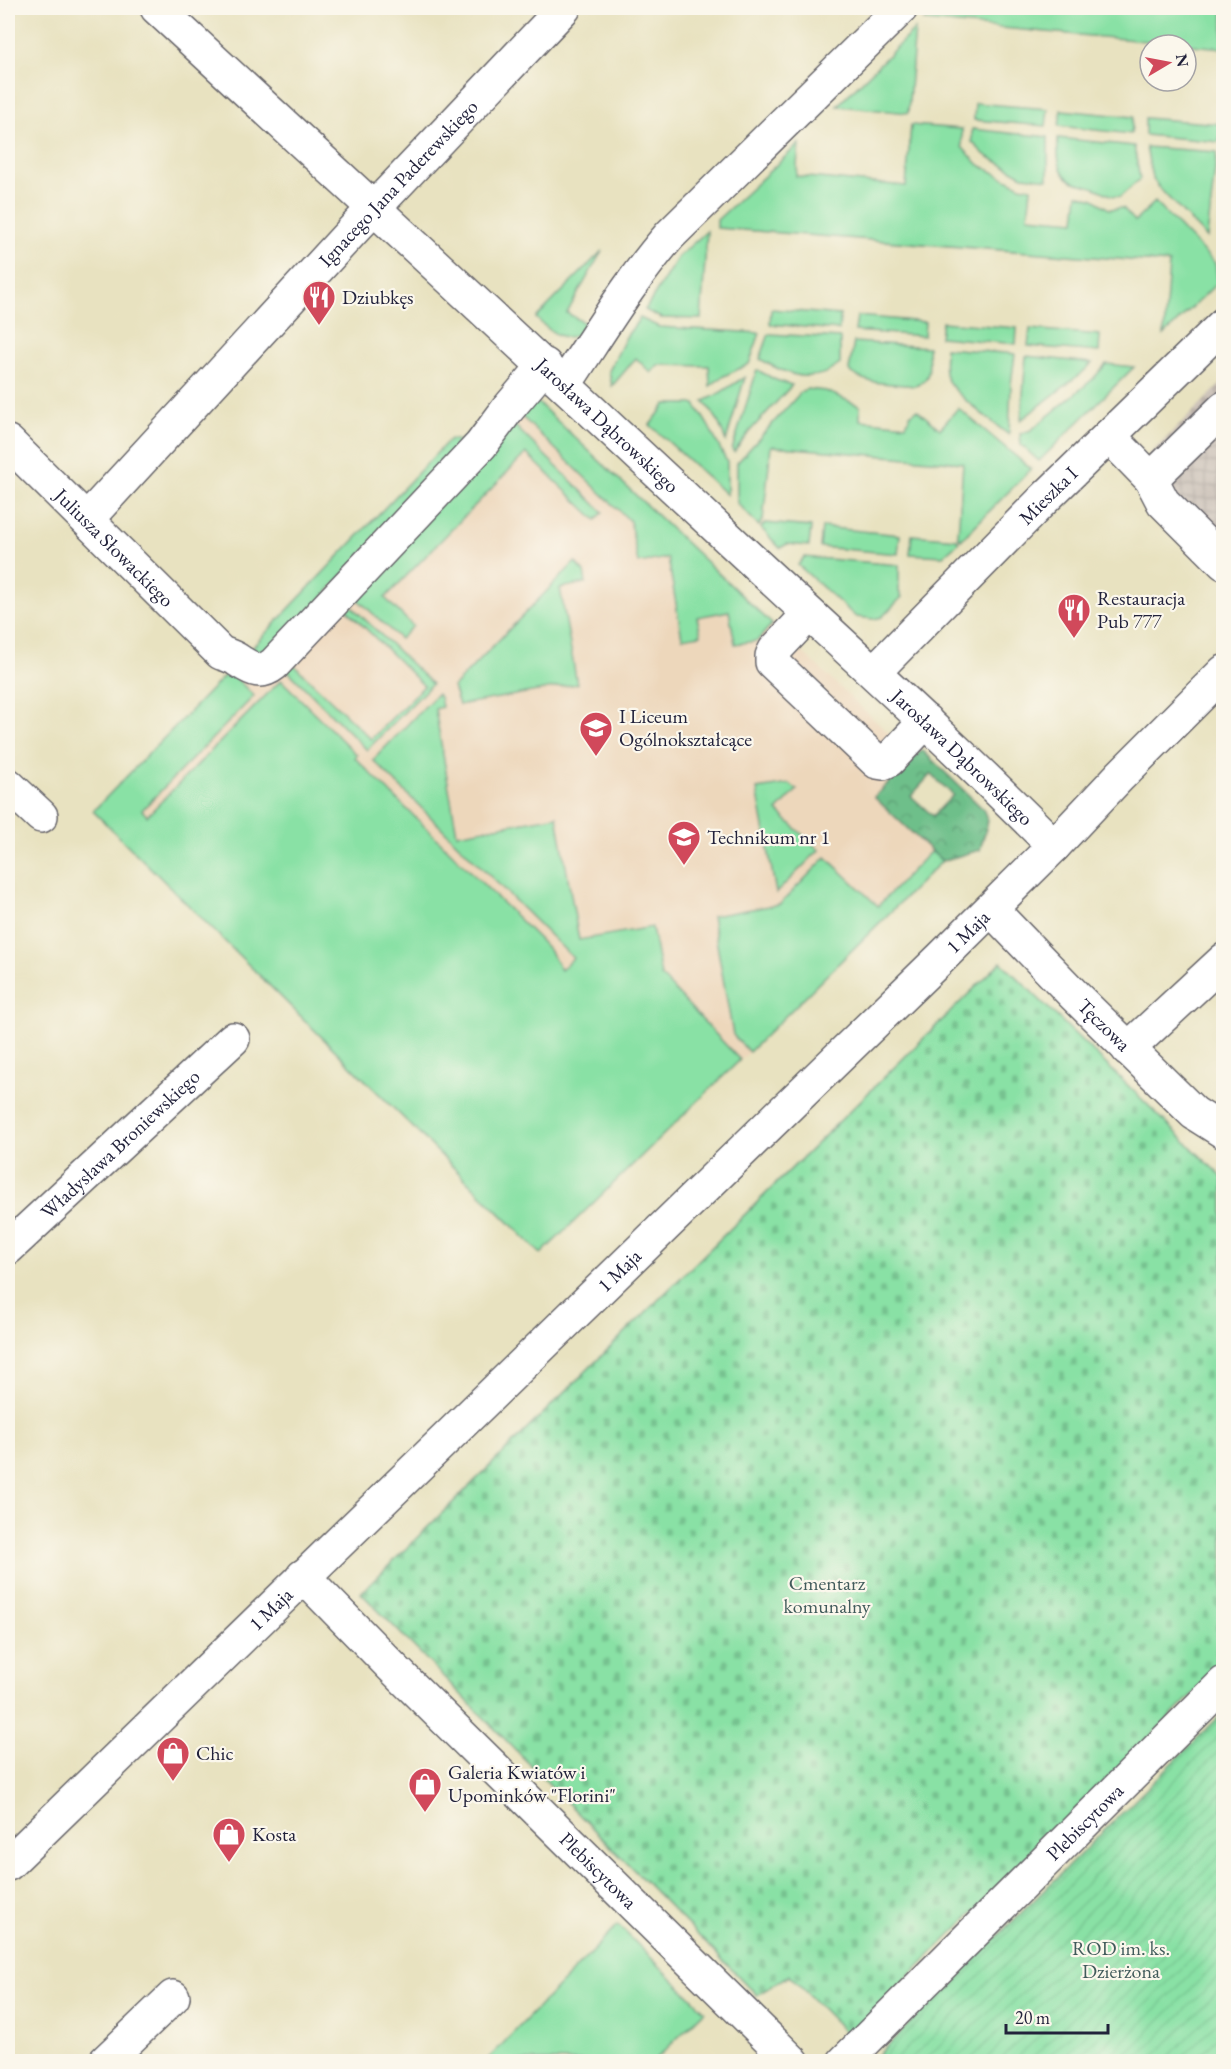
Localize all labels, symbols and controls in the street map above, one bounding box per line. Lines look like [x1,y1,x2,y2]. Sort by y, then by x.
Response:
north arrow [1138,33,1198,93]
text: N [1171,52,1194,69]
street label: Ignacego Jana Paderewskiego [313,94,484,272]
restaurant icon: Dziubkęs [301,279,337,326]
place label: Dziubkęs [342,284,414,310]
street label: Jarosława Dąbrowskiego [529,351,685,499]
street label: Mieszka I [1013,460,1083,530]
street label: Juliusza Słowackiego [48,481,180,613]
place label: Restauracja Pub 777 [1097,585,1185,634]
restaurant icon: Restauracja Pub 777 [1056,592,1092,639]
street label: Jarosława Dąbrowskiego [884,682,1039,831]
place label: I Liceum Ogólnokształcące [619,703,752,752]
school or university icon: I Liceum Ogólnokształcące [578,710,614,757]
school or university icon: Technikum nr 1 [666,819,702,866]
place label: Technikum nr 1 [707,824,830,850]
street label: 1 Maja [940,904,995,959]
street label: Tęczowa [1072,993,1137,1057]
street label: Władysława Broniewskiego [35,1063,205,1224]
street label: 1 Maja [592,1243,647,1298]
park label: Cmentarz komunalny [783,1570,871,1619]
street label: 1 Maja [243,1582,298,1636]
shop icon: Chic [155,1735,191,1782]
place label: Chic [196,1740,234,1766]
place label: Galeria Kwiatów i Upominków "Florini" [448,1759,616,1808]
shop icon: Galeria Kwiatów i Upominków "Florini" [407,1766,443,1813]
street label: Plebiscytowa [1040,1778,1129,1866]
shop icon: Kosta [211,1816,247,1863]
place label: Kosta [252,1821,296,1847]
street label: Plebiscytowa [554,1826,643,1914]
park label: ROD im. ks. Dzierżona [1072,1935,1170,1984]
scale bar [1006,1997,1108,2035]
text: 20 m [1015,2006,1050,2029]

